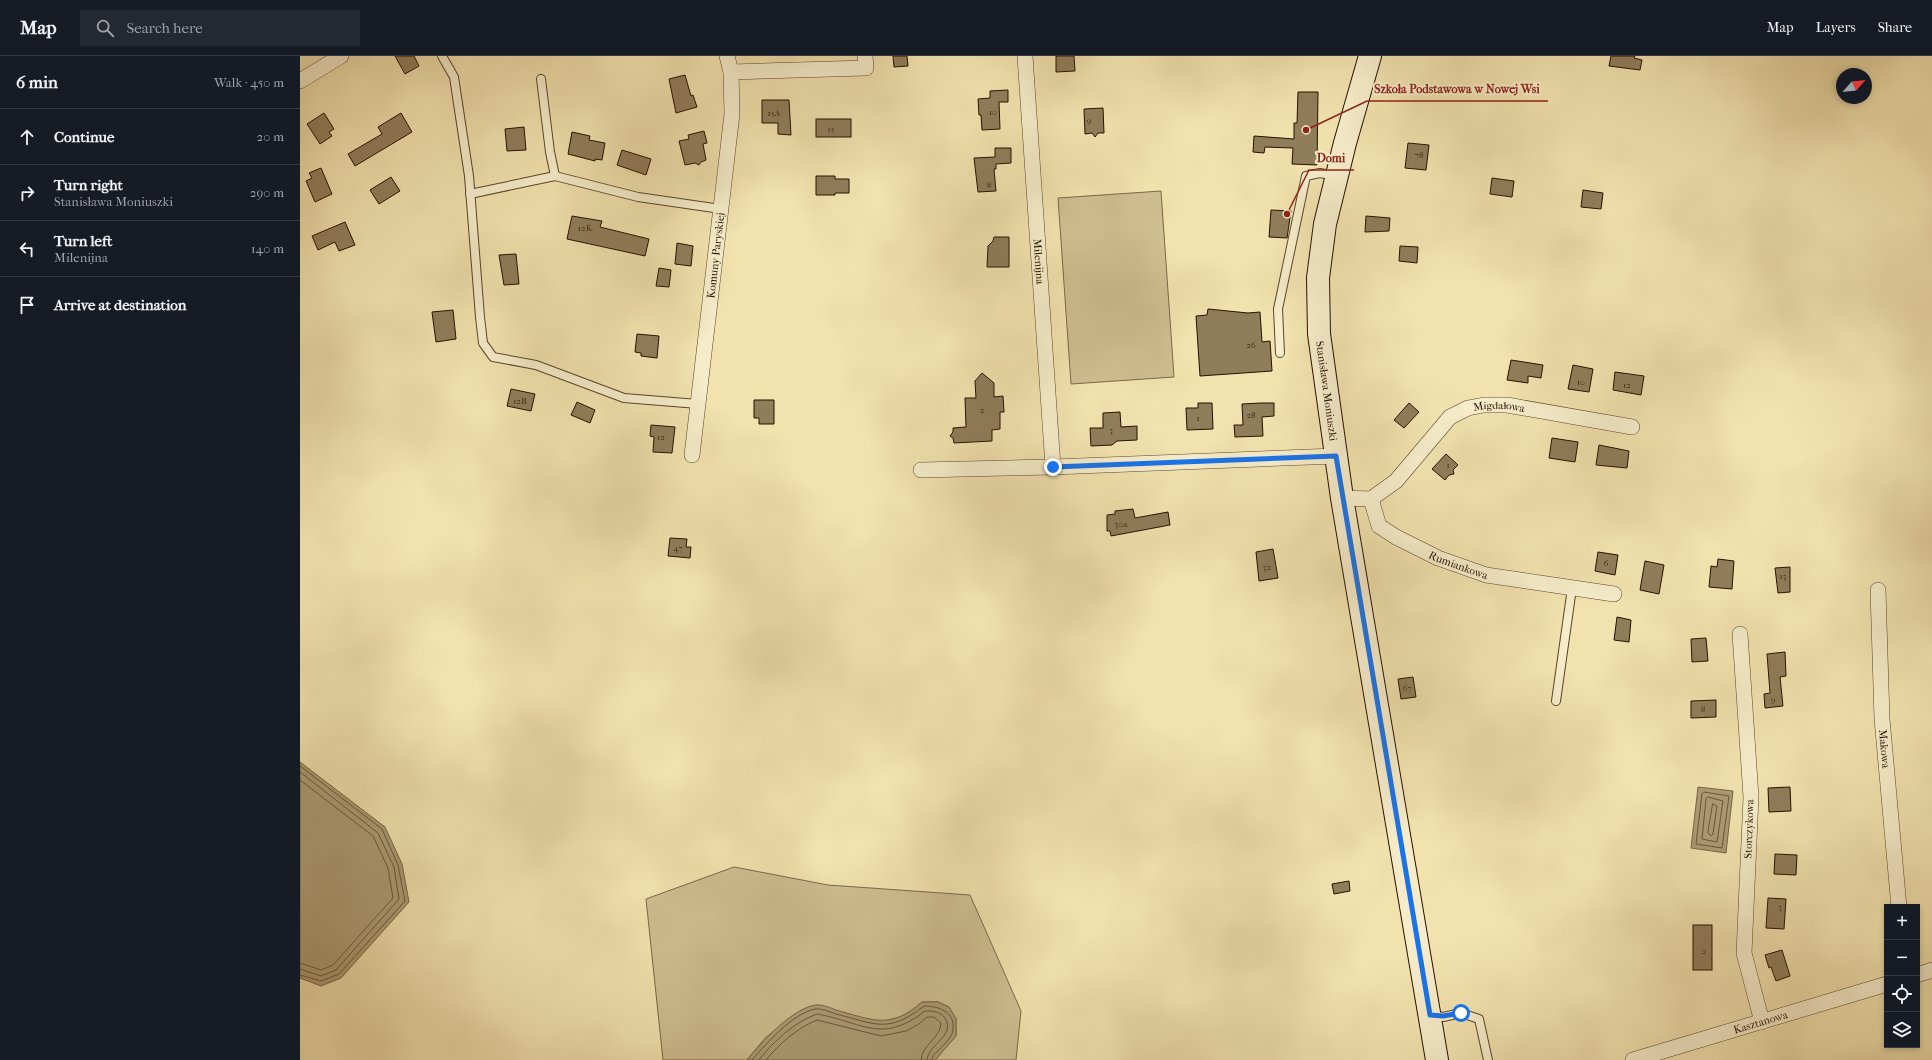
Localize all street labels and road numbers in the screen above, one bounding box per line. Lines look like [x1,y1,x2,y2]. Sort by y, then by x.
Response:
street label: Komuny Paryskiej [704,212,727,299]
street label: Milenijna [1031,238,1047,286]
street label: Stanisława Moniuszki [1314,340,1341,443]
street label: Migdałowa [1472,398,1527,415]
street label: Rumiankowa [1427,548,1491,582]
street label: Makowa [1876,729,1893,770]
street label: Storczykowa [1741,798,1757,859]
street label: Kasztanowa [1732,1007,1790,1036]

